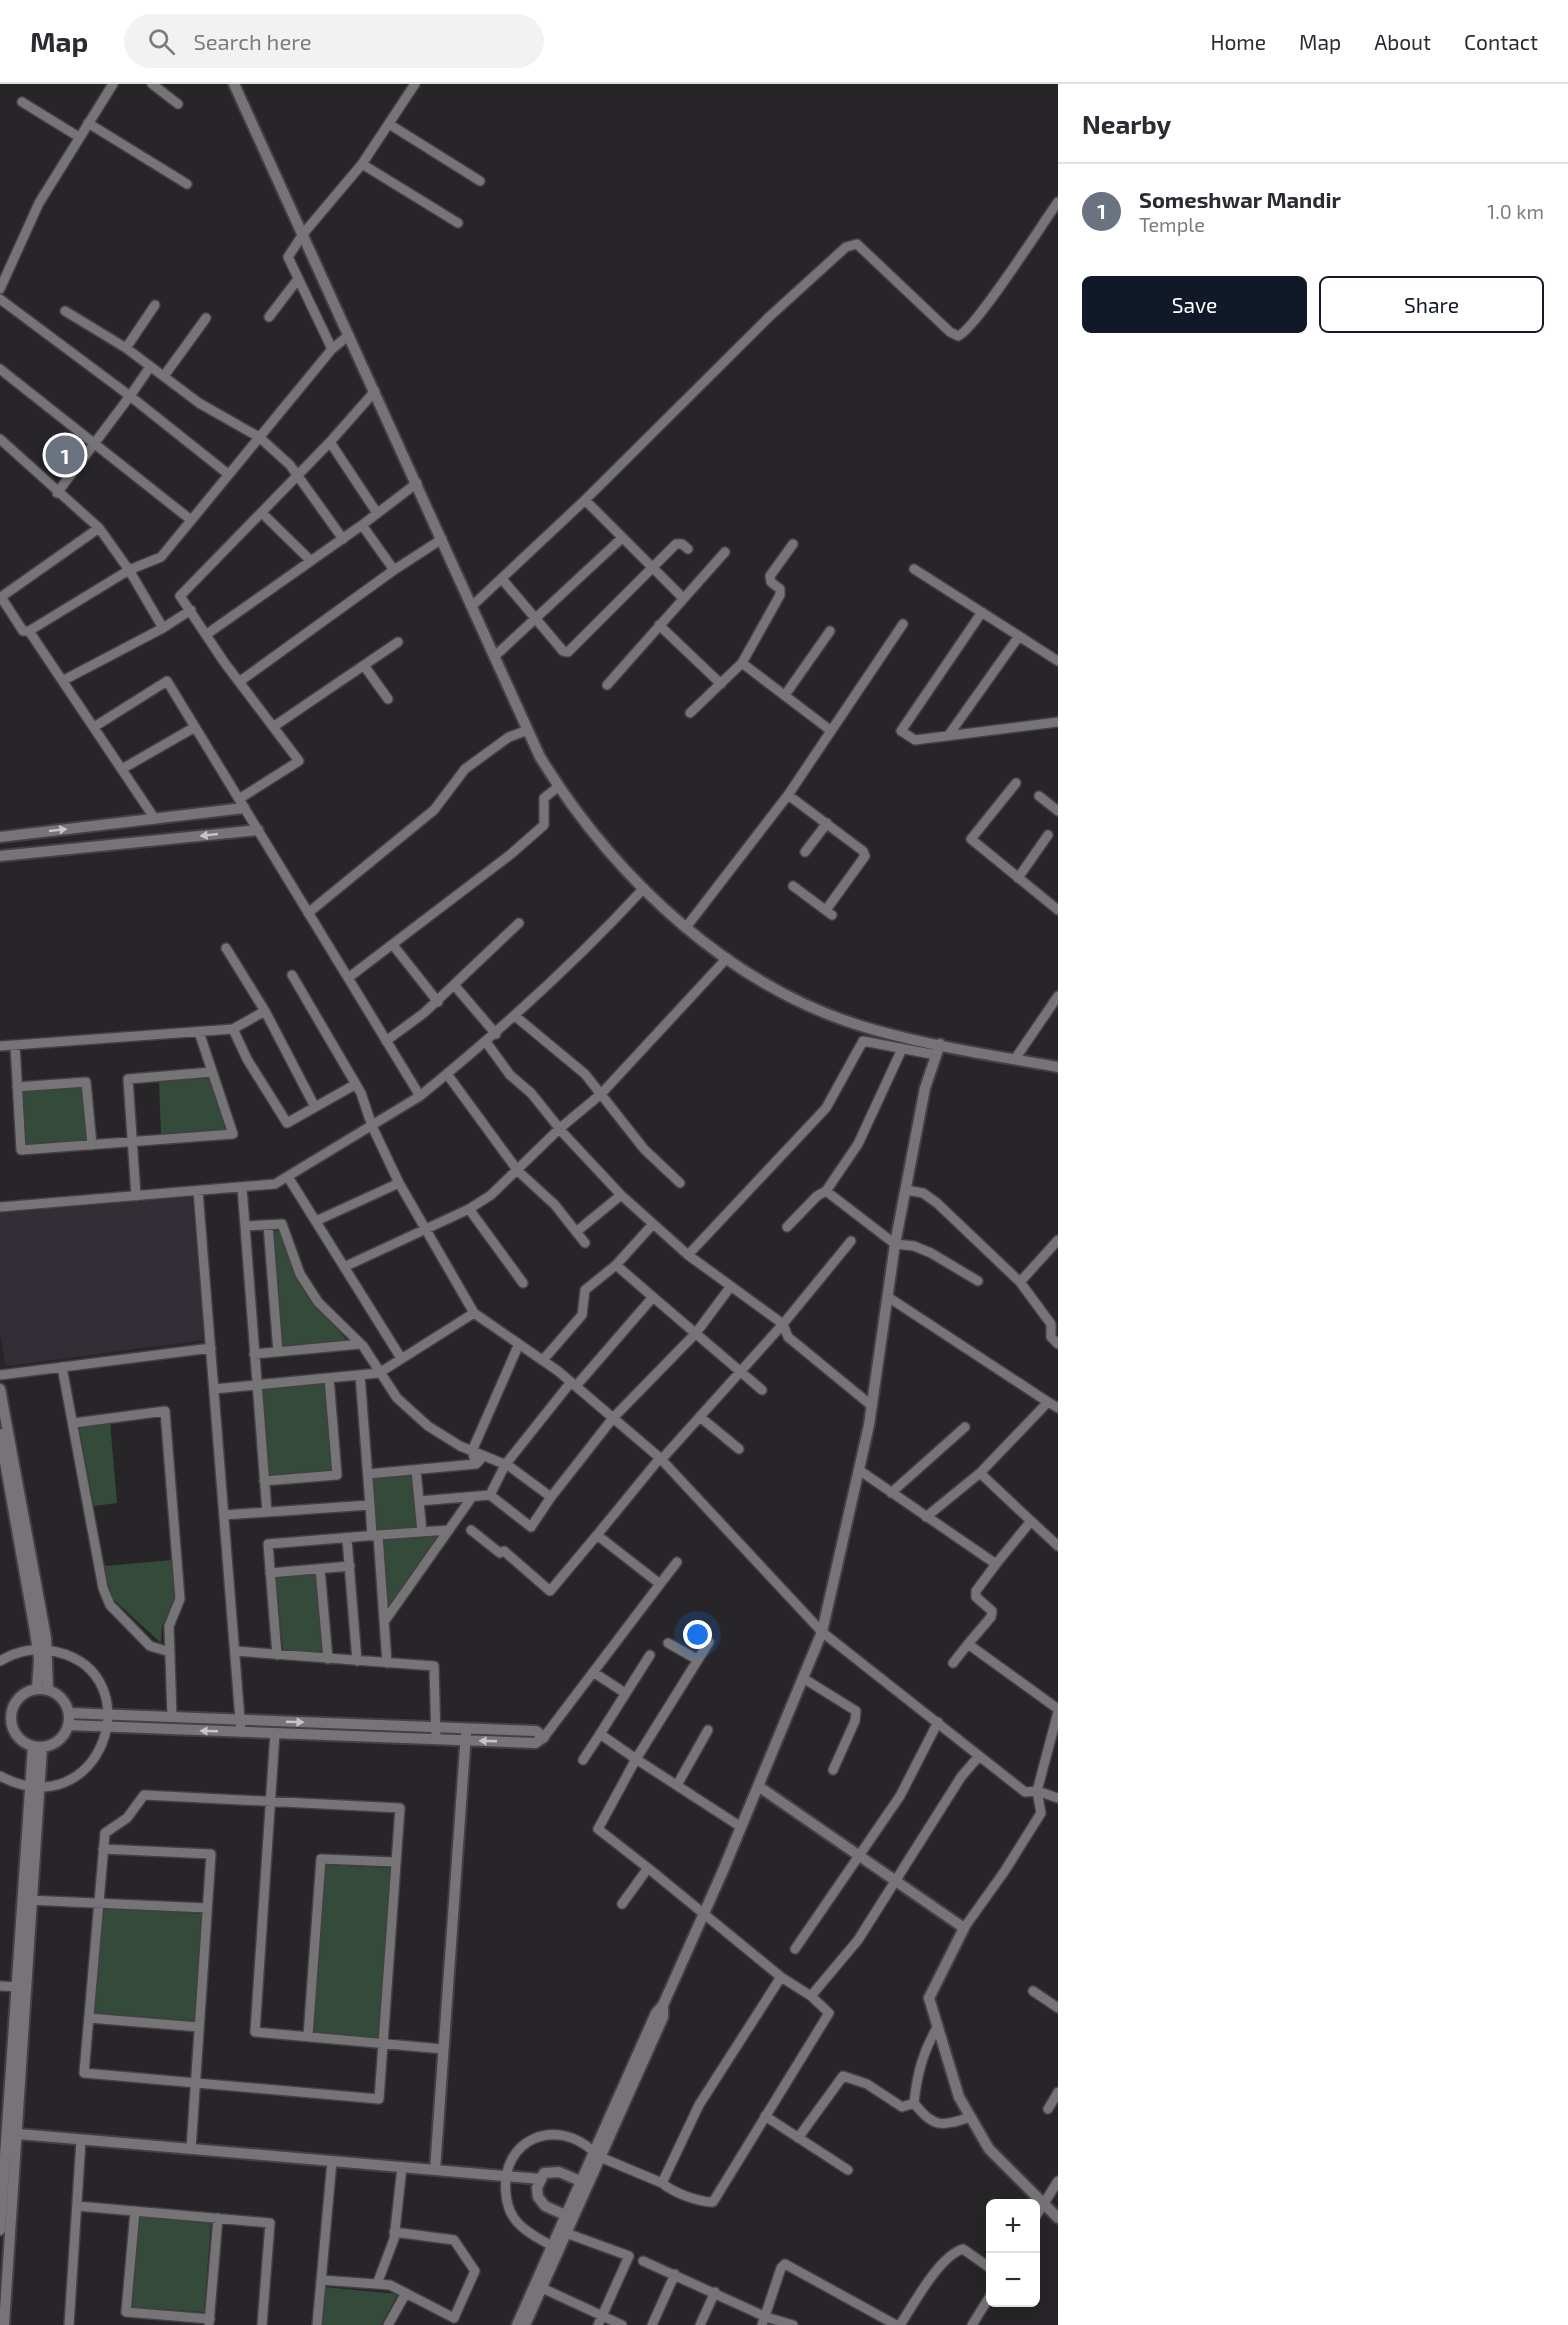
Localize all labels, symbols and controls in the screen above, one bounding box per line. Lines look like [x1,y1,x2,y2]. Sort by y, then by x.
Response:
search box [124,14,544,68]
text: Map [30,24,88,58]
icon: search [145,25,178,58]
text: Search here [193,28,312,54]
text: Home [1210,29,1266,54]
text: Map [1299,29,1341,54]
text: About [1374,29,1431,54]
text: Contact [1464,29,1538,54]
text: Nearby [1082,108,1171,139]
text: Someshwar Mandir [1139,186,1341,212]
text: 1 [1097,199,1106,223]
text: 1.0 km [1487,199,1544,223]
text: Temple [1139,212,1205,236]
button: Save [1082,276,1307,333]
button: Share [1319,276,1544,333]
pin: 1 [46,432,84,478]
one-way arrow [49,825,68,835]
one-way arrow [199,830,218,840]
your location [683,1620,712,1649]
one-way arrow [286,1717,305,1726]
one-way arrow [199,1726,218,1735]
one-way arrow [478,1736,497,1746]
map controls [986,2199,1040,2307]
button: + [986,2199,1040,2253]
button: − [986,2253,1040,2307]

